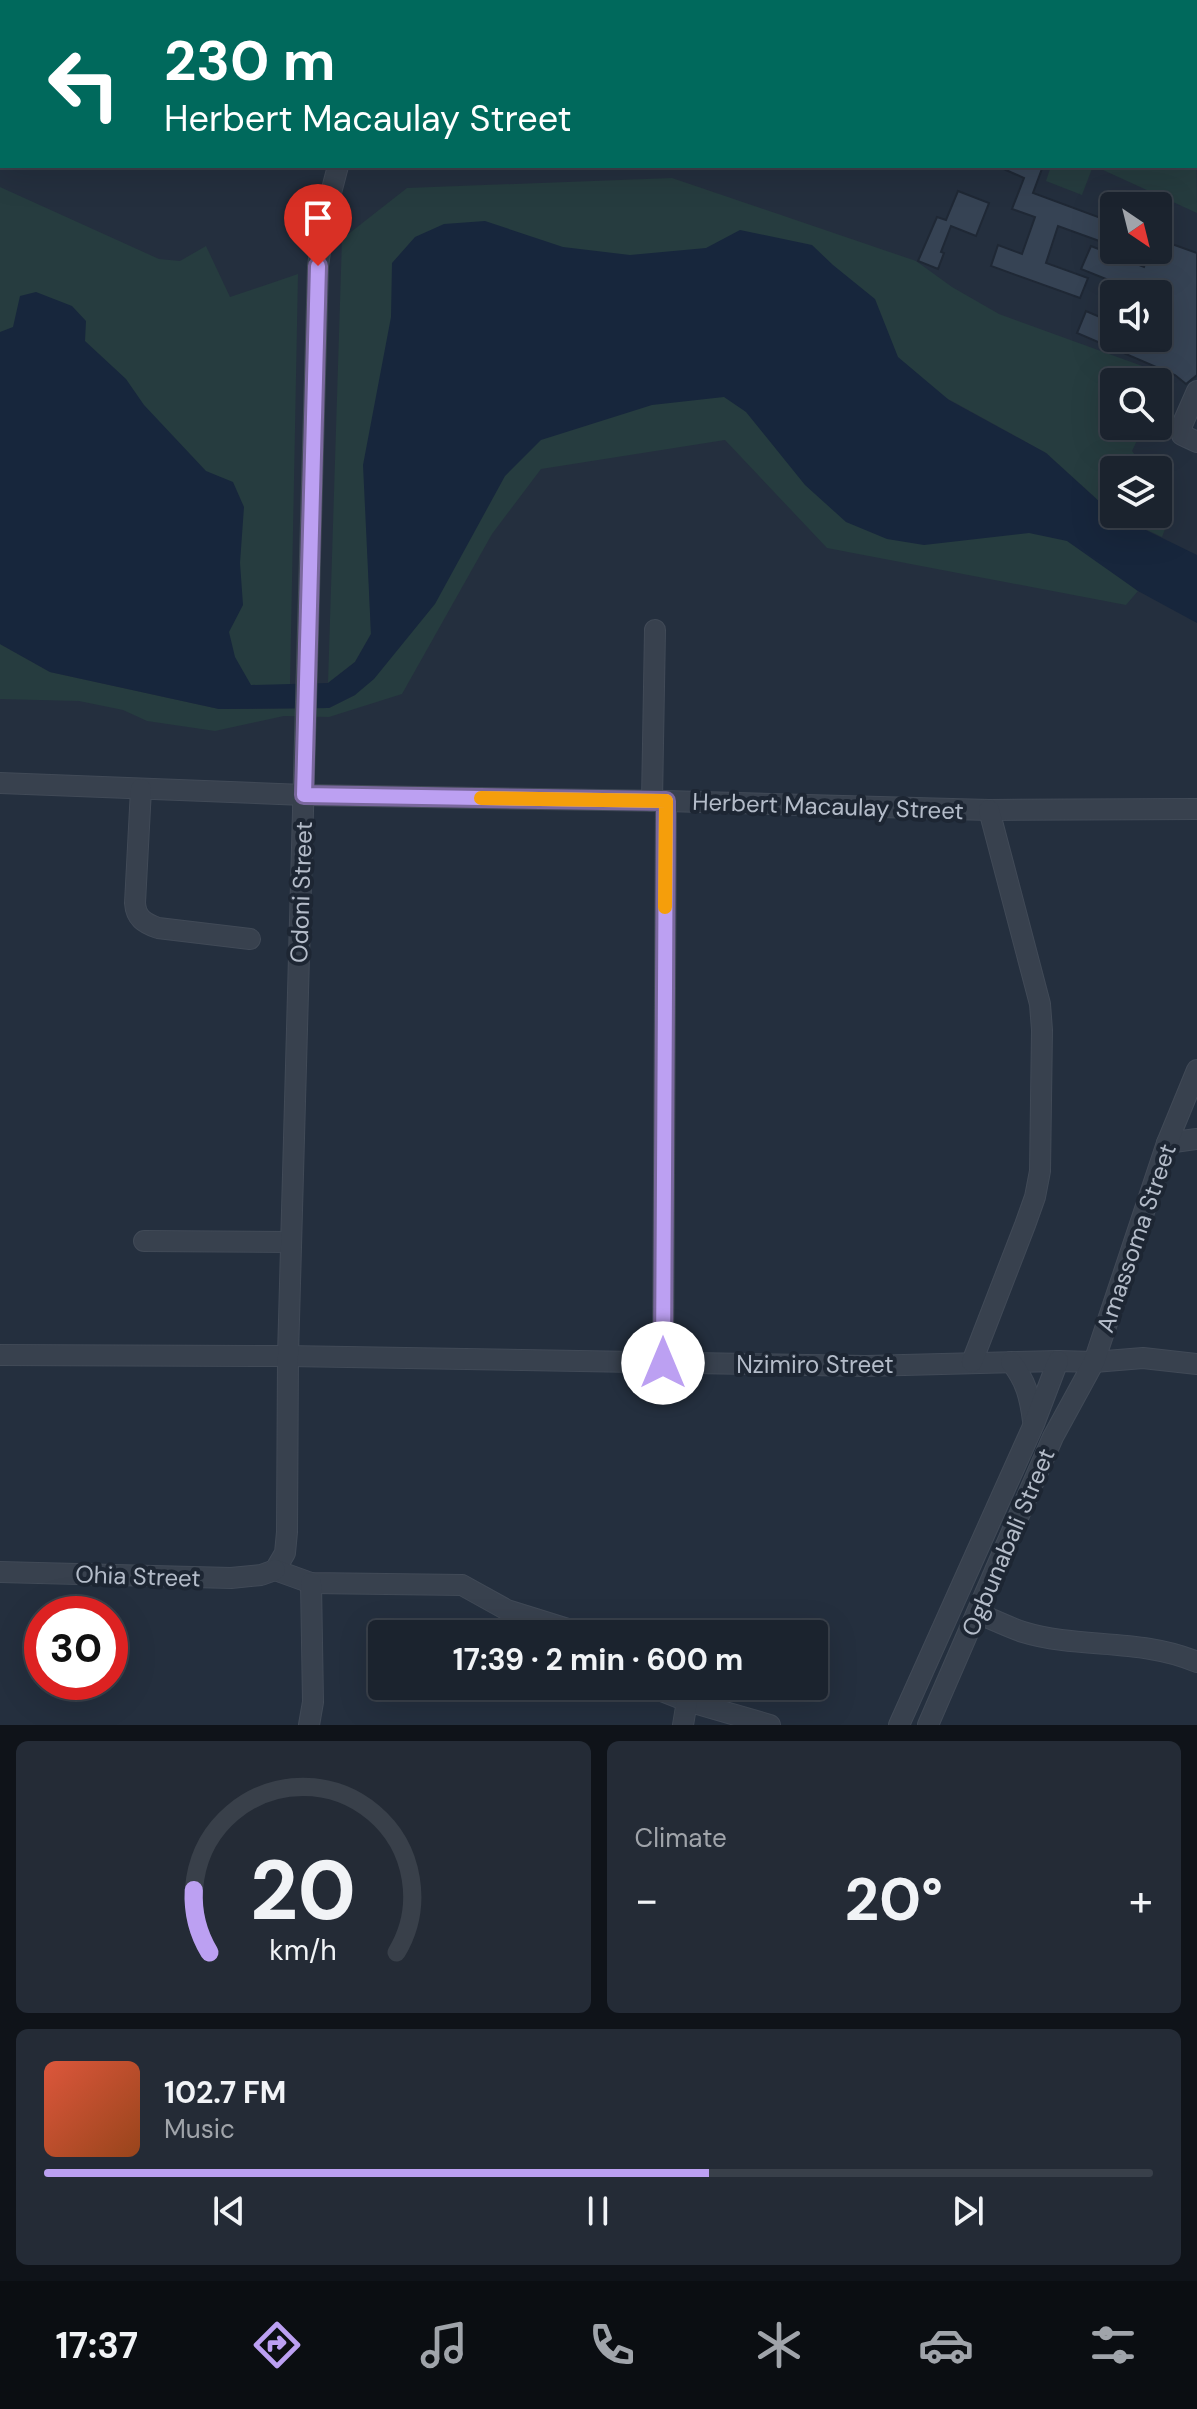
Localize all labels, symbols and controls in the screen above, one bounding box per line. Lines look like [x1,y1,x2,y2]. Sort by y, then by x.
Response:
text: 230 m [164,24,335,97]
icon: left [32,32,136,136]
text: Herbert Macaulay Street [164,95,572,142]
pin [284,184,352,266]
north arrow [1100,192,1172,264]
map controls [1100,192,1172,528]
icon: arrive [296,196,340,240]
button: sound [1100,280,1172,352]
button: search [1100,368,1172,440]
button: layers [1100,456,1172,528]
street label: Herbert Macaulay Street [692,786,964,826]
street label: Odoni Street [283,821,319,963]
street label: Amassoma Street [1089,1140,1183,1336]
position arrow [621,1321,705,1405]
street label: Nzimiro Street [736,1349,894,1380]
street label: Ogbunabali Street [954,1443,1062,1641]
street label: Ohia Street [75,1558,201,1594]
speed limit sign: 30 [24,1596,128,1700]
text: 17:39 · 2 min · 600 m [453,1640,743,1679]
text: Climate [635,1821,727,1855]
text: 20 [250,1836,356,1945]
text: 20° [845,1860,943,1939]
text: − [635,1871,659,1929]
text: + [1129,1871,1153,1929]
text: km/h [269,1932,337,1969]
text: 102.7 FM [164,2073,286,2112]
text: Music [164,2112,235,2146]
icon: previous [207,2189,251,2233]
icon: pause [576,2189,620,2233]
icon: next [946,2189,990,2233]
icon: directions [249,2317,305,2373]
icon: music [416,2317,472,2373]
icon: phone [584,2317,640,2373]
icon: climate [751,2317,807,2373]
icon: car [918,2317,974,2373]
icon: filters [1085,2317,1141,2373]
text: 17:37 [56,2322,138,2369]

